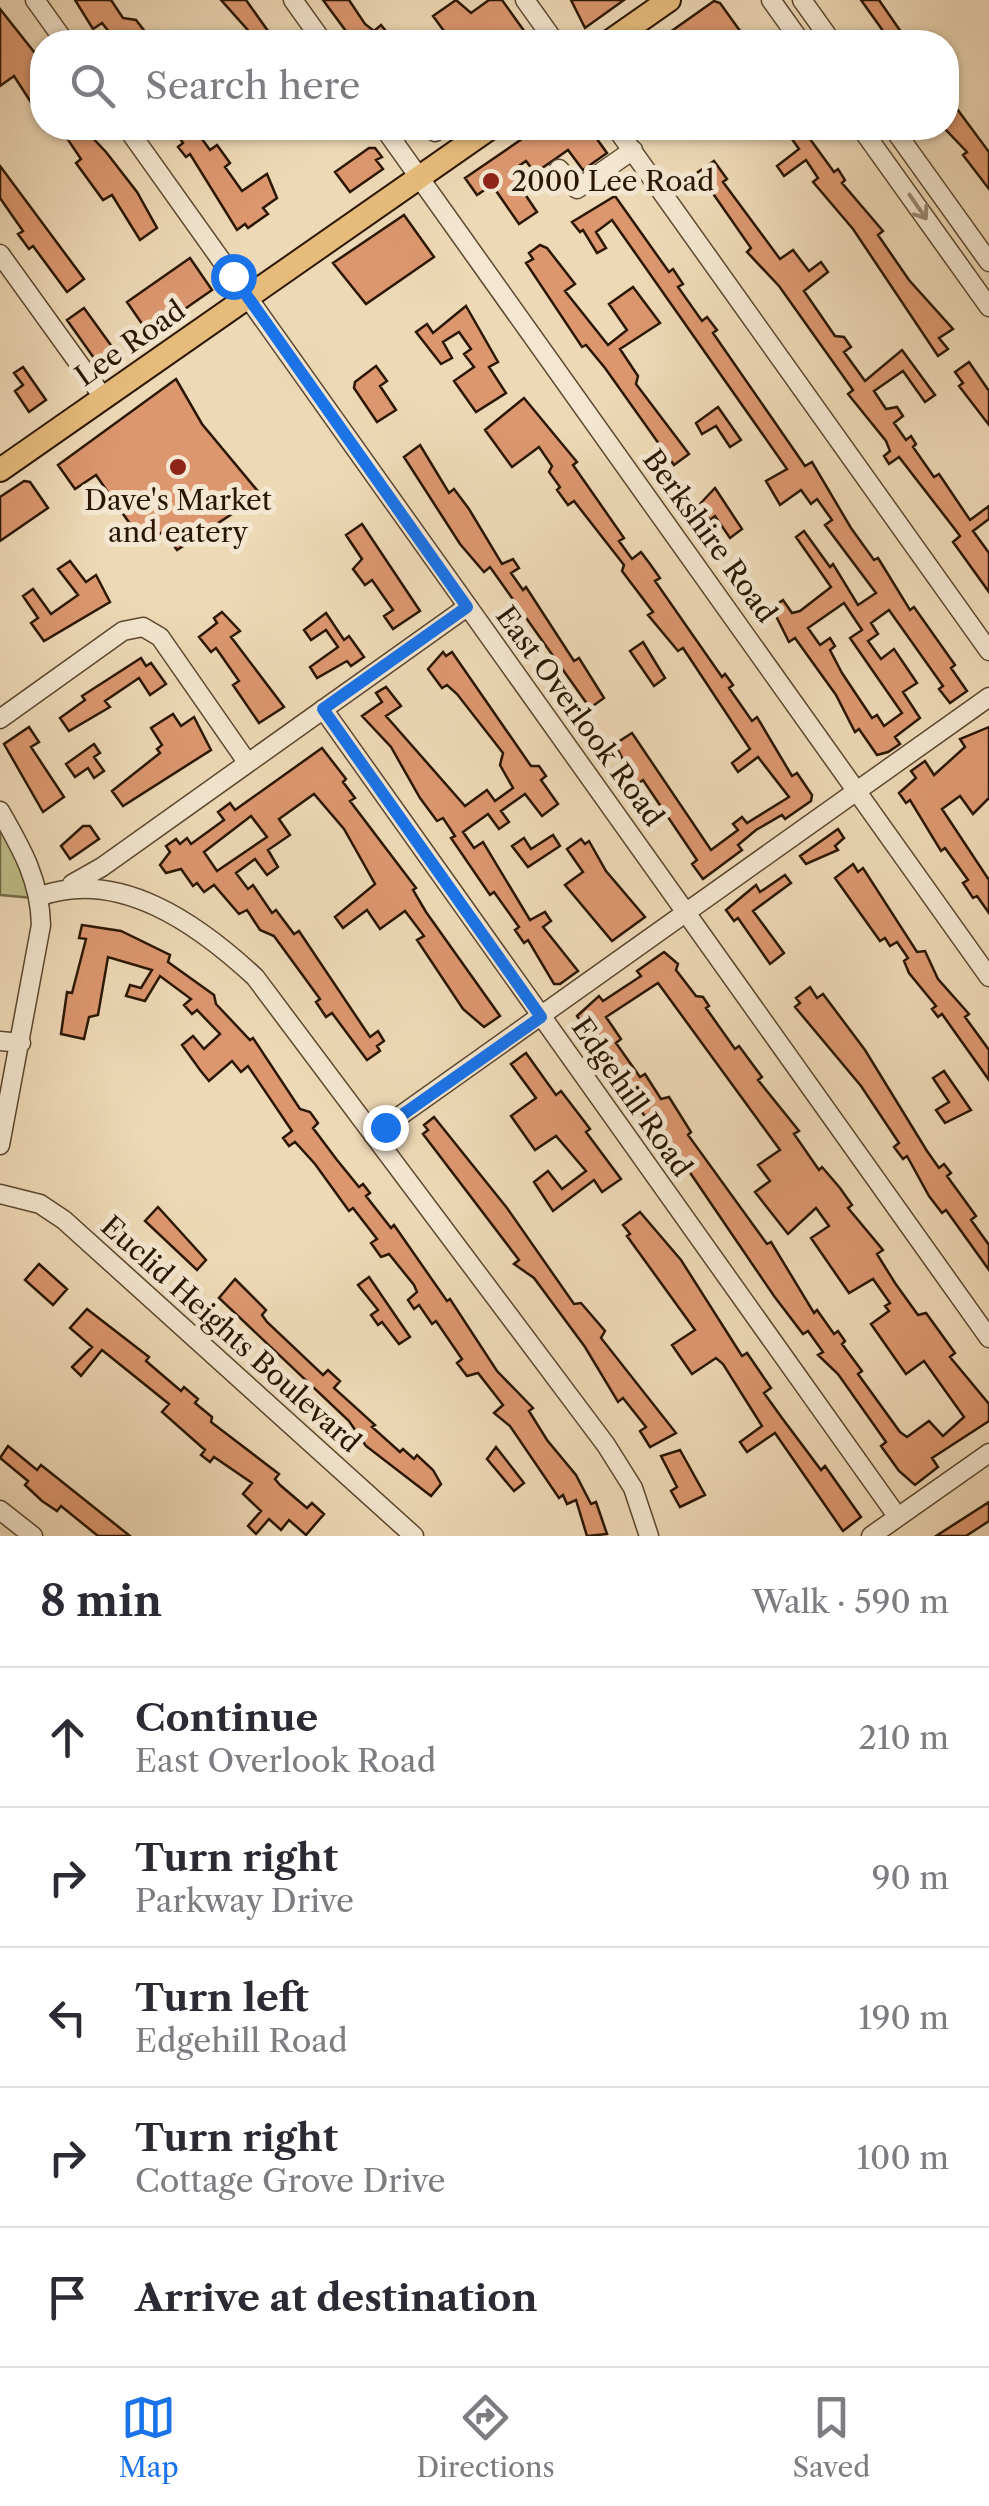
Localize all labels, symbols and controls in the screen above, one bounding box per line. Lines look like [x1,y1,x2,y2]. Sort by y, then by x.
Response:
search box [30,30,959,140]
icon: search [65,58,120,113]
text: Search here [145,62,360,109]
place label: 2000 Lee Road [511,164,714,198]
marker: 2000 Lee Road [480,170,502,192]
one-way arrow [907,193,928,220]
route start [211,254,257,300]
street label: Lee Road [68,293,192,393]
street label: Berkshire Road [636,443,784,629]
marker: Dave's Market and eatery [167,456,189,478]
place label: Dave's Market and eatery [84,483,272,549]
street label: East Overlook Road [489,599,671,833]
street label: Edgehill Road [565,1011,699,1183]
route end [363,1105,409,1151]
street label: Euclid Heights Boulevard [94,1209,368,1459]
text: 8 min [40,1575,162,1627]
text: Walk · 590 m [752,1582,949,1621]
text: Continue [135,1694,318,1741]
icon: ahead [40,1710,95,1765]
text: 210 m [859,1718,949,1757]
text: East Overlook Road [135,1741,436,1780]
text: Turn right [135,1834,338,1881]
icon: right [40,1850,95,1905]
text: 90 m [872,1858,949,1897]
text: Parkway Drive [135,1881,354,1920]
text: Turn left [135,1974,309,2021]
icon: left [40,1990,95,2045]
text: 190 m [858,1998,949,2037]
text: Edgehill Road [135,2021,348,2060]
text: Turn right [135,2114,338,2161]
icon: right [40,2130,95,2185]
text: 100 m [857,2138,949,2177]
text: Cottage Grove Drive [135,2161,446,2200]
icon: arrive [40,2270,95,2325]
text: Arrive at destination [135,2274,538,2321]
tab: Map [119,2390,179,2484]
tab: Directions [416,2390,555,2484]
tab: Saved [792,2390,870,2484]

